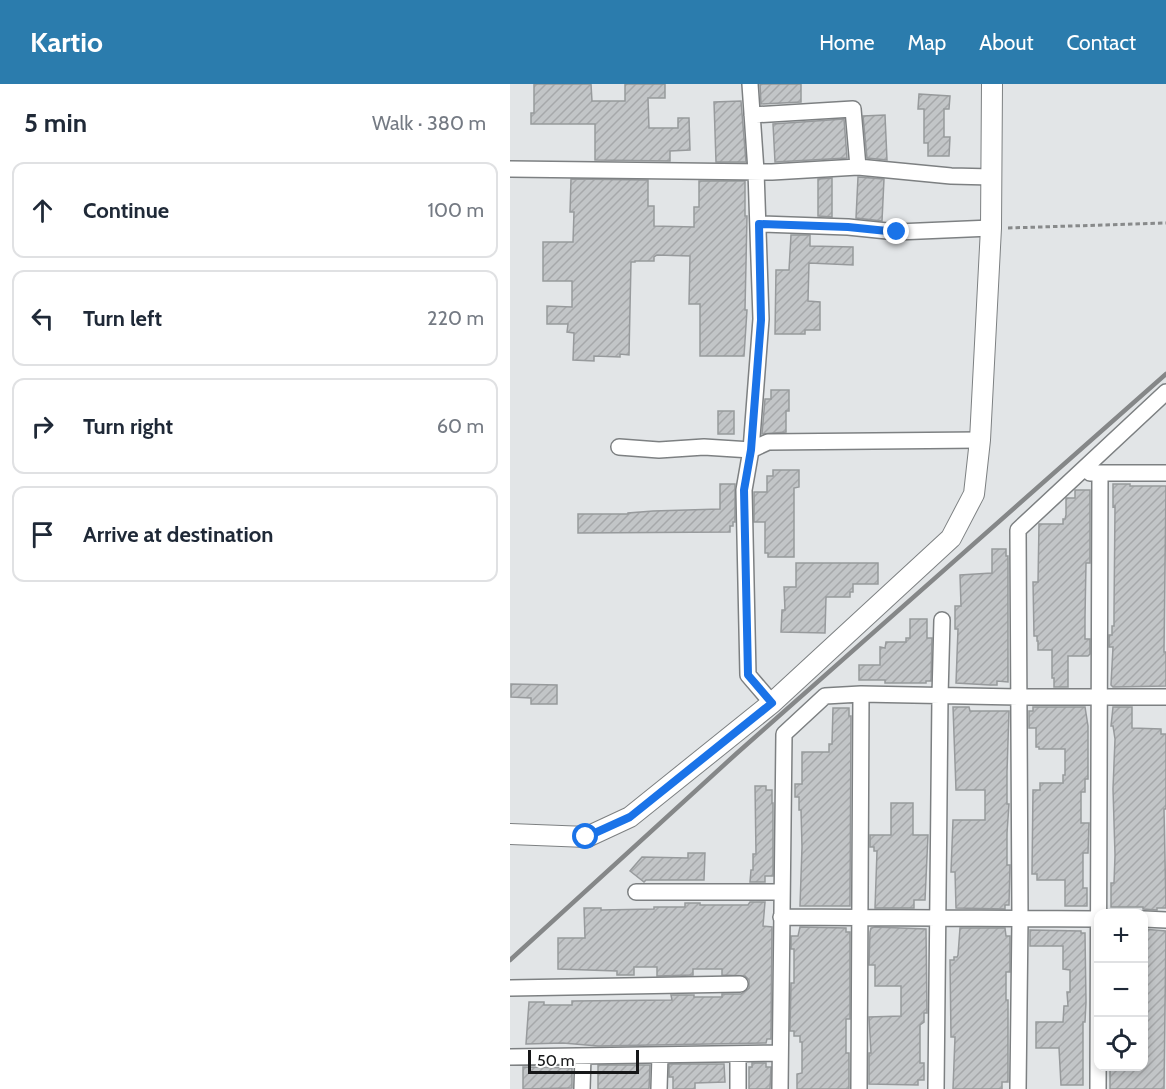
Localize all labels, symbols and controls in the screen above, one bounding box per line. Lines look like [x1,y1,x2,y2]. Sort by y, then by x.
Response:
text: Kartio [30,25,103,59]
text: Home [819,30,875,55]
text: Map [908,30,946,55]
text: About [979,30,1033,55]
text: Contact [1066,30,1136,55]
text: 5 min [24,107,87,139]
text: Walk · 380 m [372,111,486,135]
icon: ahead [26,194,59,227]
text: Continue [83,197,169,224]
text: 100 m [428,198,484,222]
route end [883,218,909,244]
icon: left [26,302,59,335]
text: Turn left [83,305,162,332]
text: 220 m [427,306,484,330]
icon: right [26,410,59,443]
text: Turn right [83,413,173,440]
text: 60 m [437,414,484,438]
icon: arrive [26,518,59,551]
text: Arrive at destination [83,521,273,548]
route start [572,823,598,849]
map controls [1094,909,1148,1071]
button: + [1094,909,1148,963]
button: − [1094,963,1148,1017]
button: locate [1094,1017,1148,1071]
scale bar [528,1047,639,1074]
text: 50 m [537,1051,574,1070]

